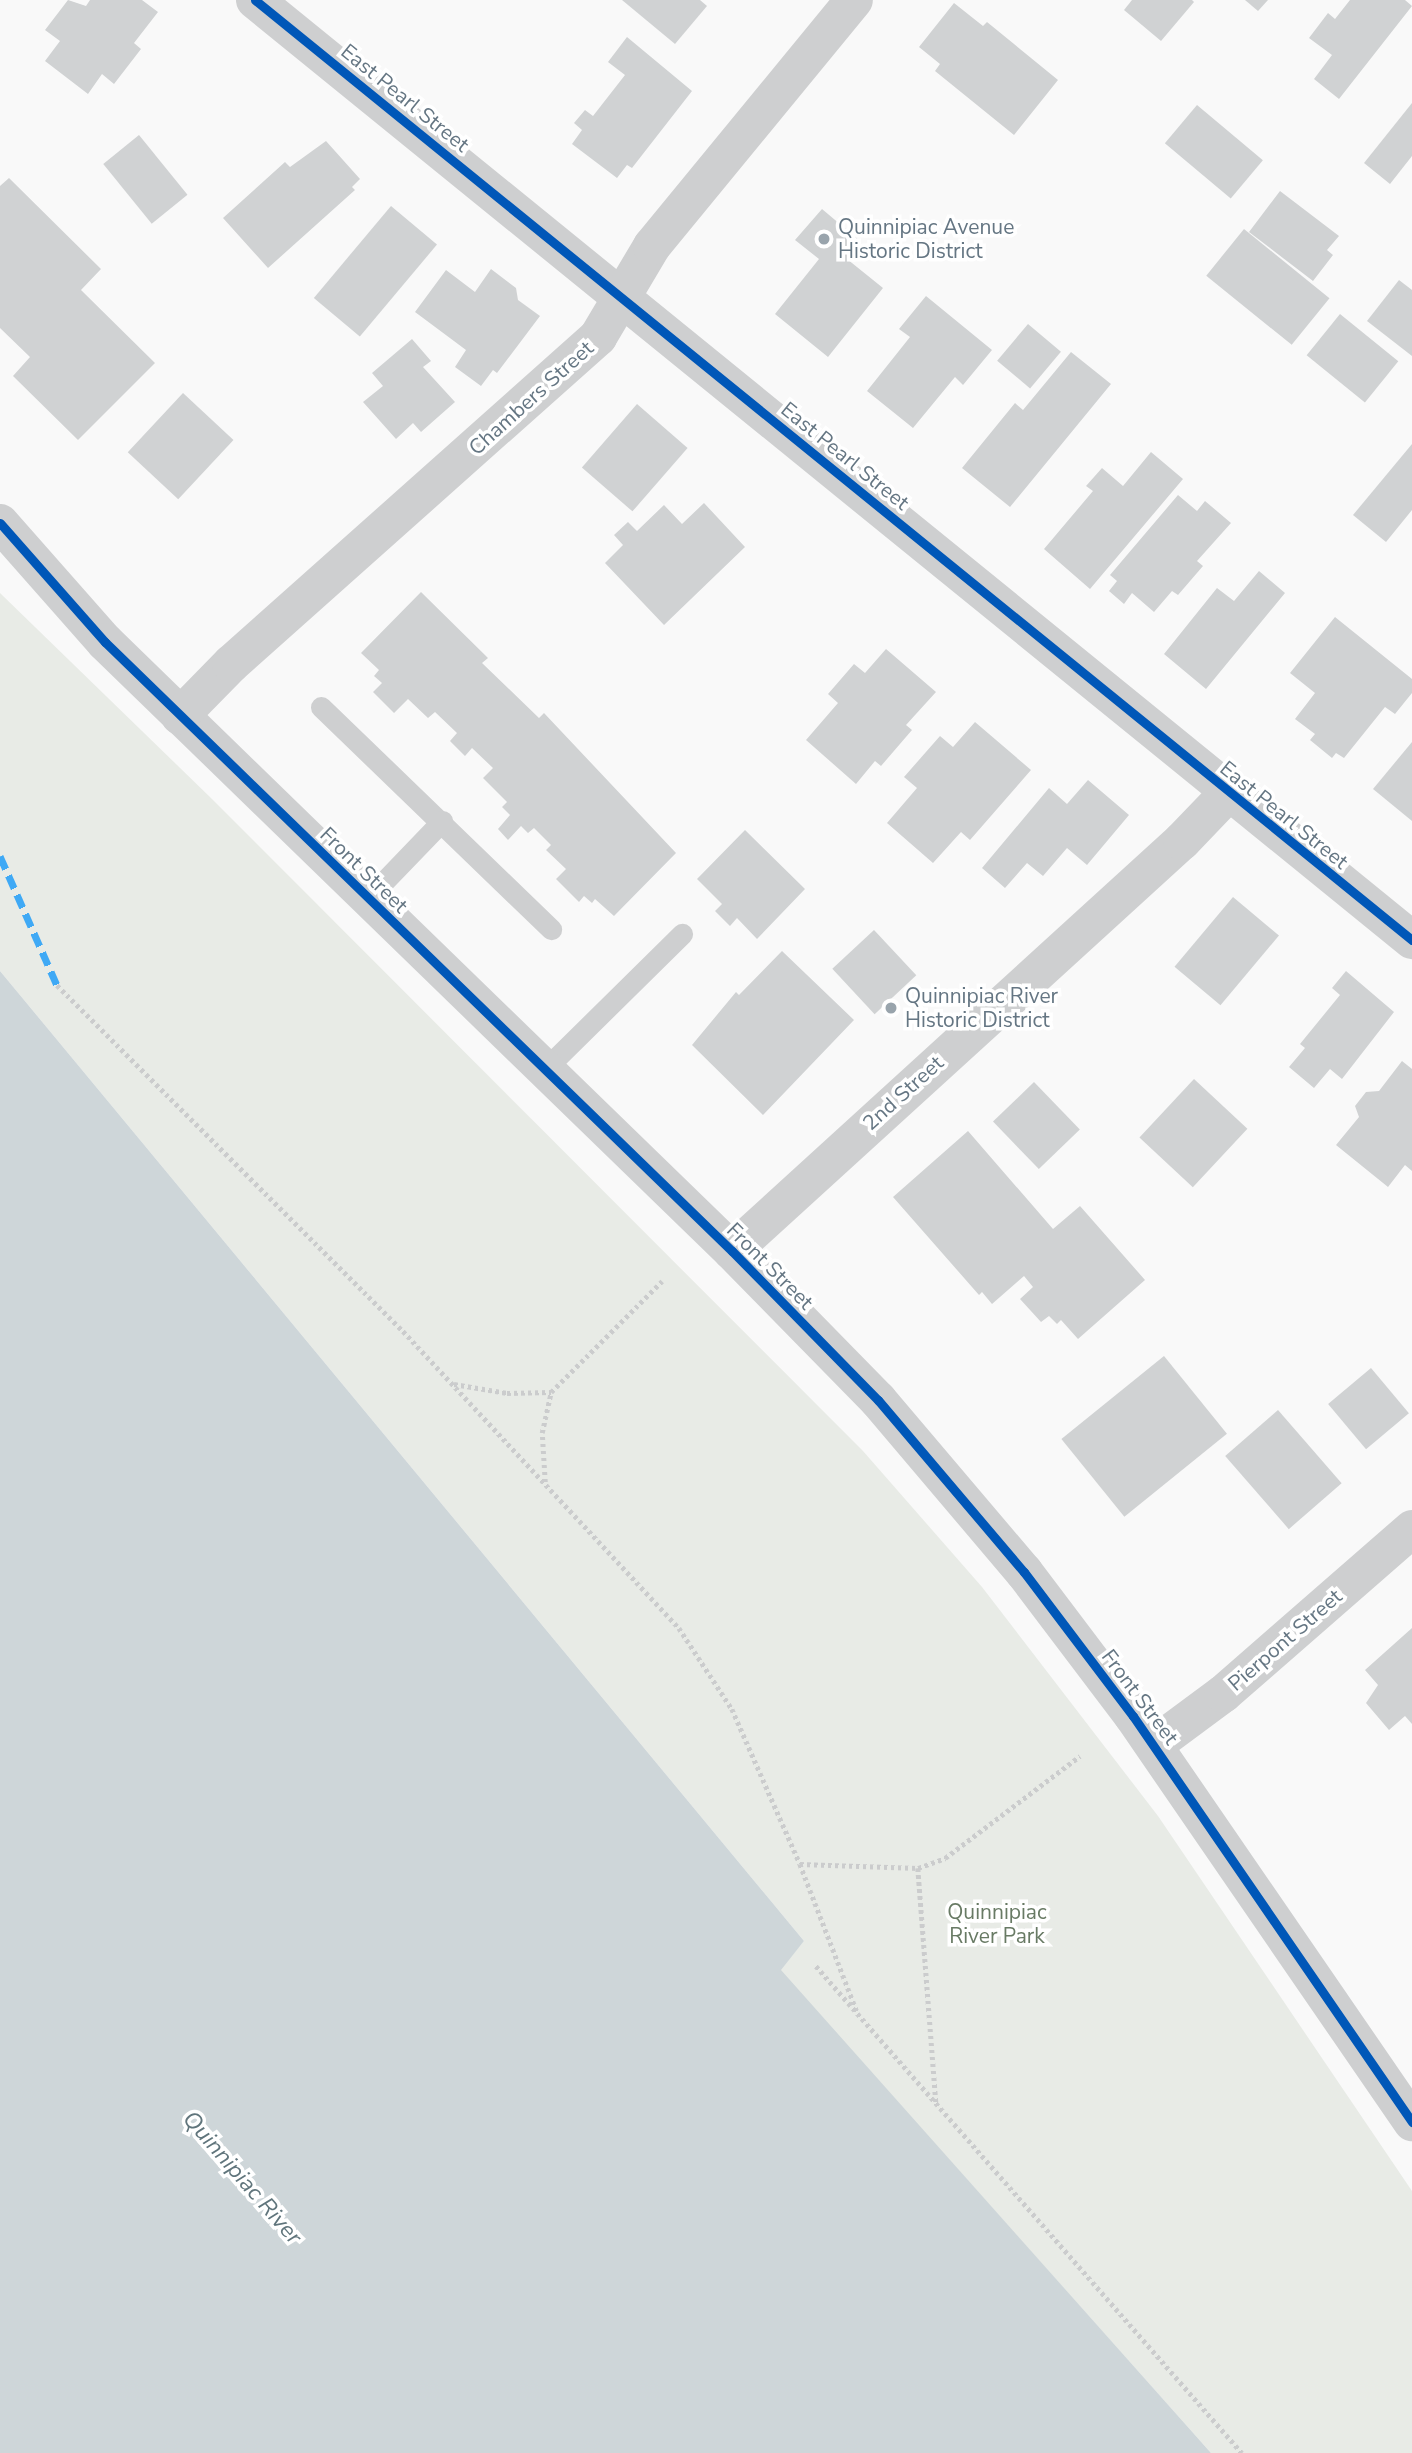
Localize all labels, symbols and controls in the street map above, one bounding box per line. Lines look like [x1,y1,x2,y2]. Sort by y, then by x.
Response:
street label: East Pearl Street [336,39,474,157]
place label: Quinnipiac Avenue Historic District [838,214,1014,264]
marker: Quinnipiac Avenue Historic District [816,231,832,247]
street label: Chambers Street [464,336,598,460]
street label: East Pearl Street [776,397,914,515]
street label: East Pearl Street [1215,756,1353,874]
street label: Front Street [315,822,413,918]
place label: Quinnipiac River Historic District [905,983,1058,1033]
marker: Quinnipiac River Historic District [883,1000,899,1016]
street label: 2nd Street [858,1050,948,1136]
street label: Front Street [721,1217,819,1315]
street label: Pierpont Street [1223,1584,1347,1696]
street label: Front Street [1096,1645,1184,1749]
park label: Quinnipiac River Park [947,1899,1047,1949]
water label: Quinnipiac River [177,2106,307,2250]

